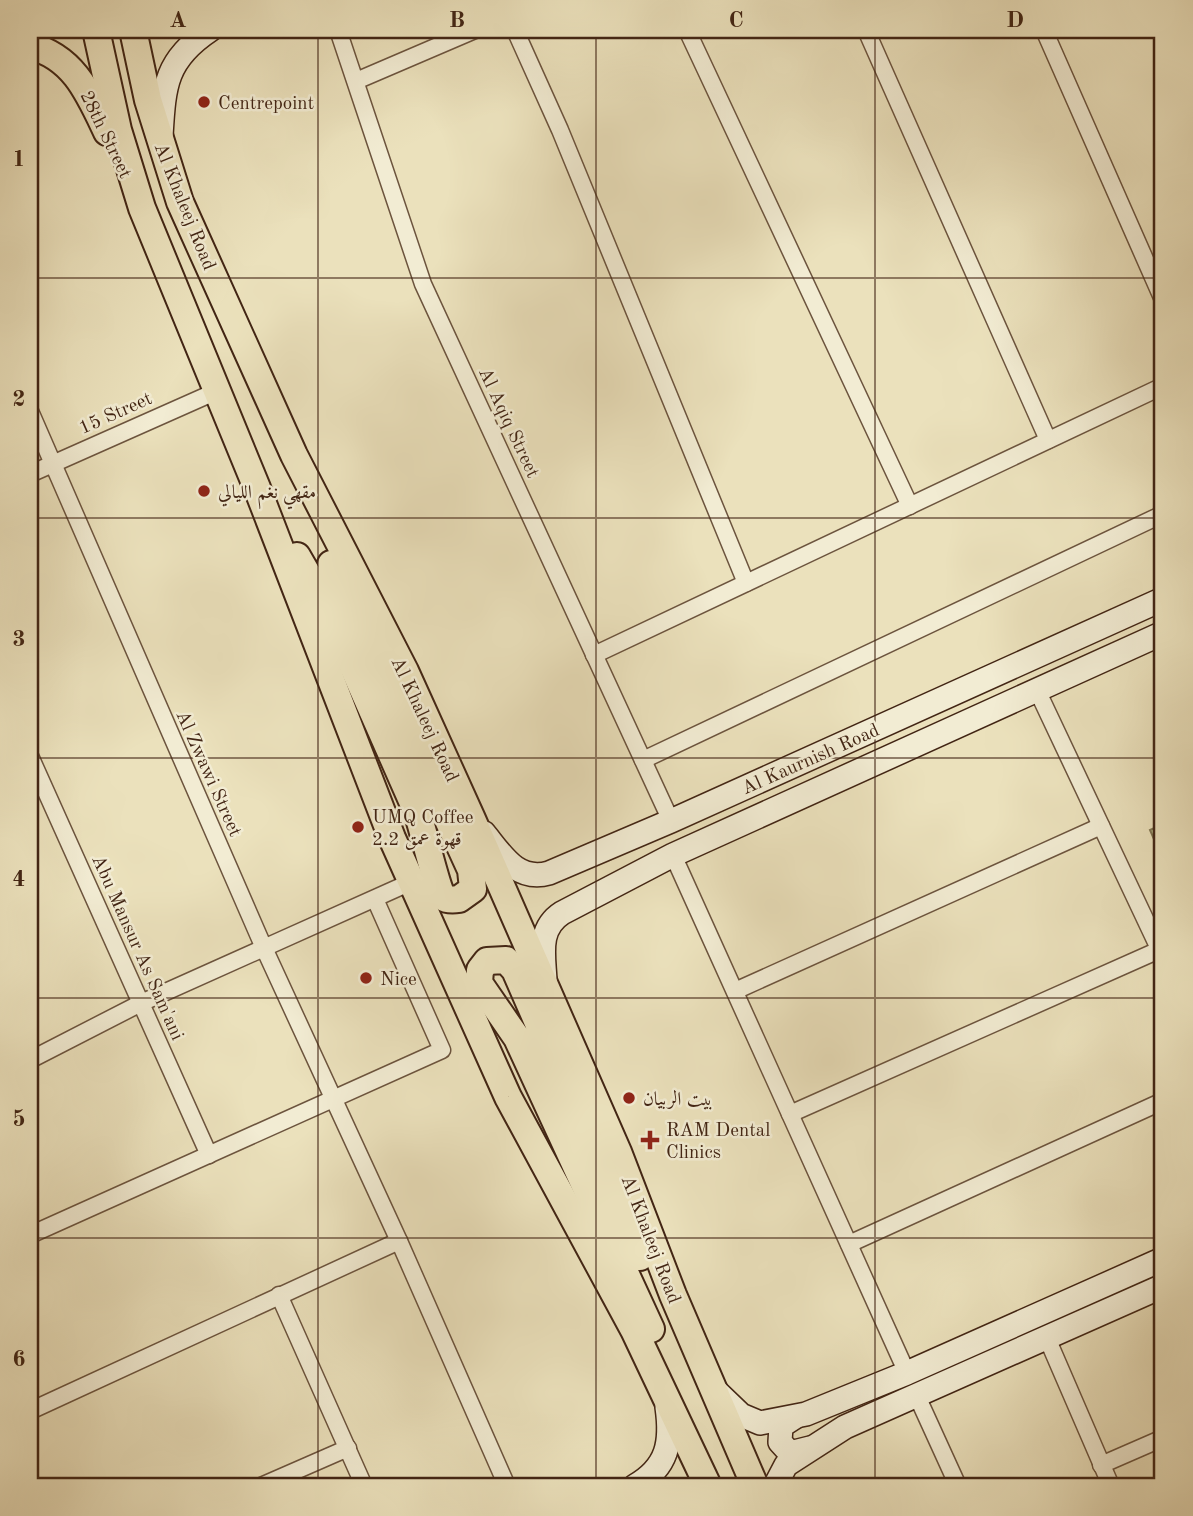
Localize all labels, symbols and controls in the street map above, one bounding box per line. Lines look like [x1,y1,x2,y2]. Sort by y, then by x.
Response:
text: A [169,9,187,32]
text: B [449,9,465,32]
text: C [728,9,744,32]
text: D [1006,9,1024,32]
street label: 28th Street [75,88,134,182]
marker: Centrepoint [196,94,212,110]
place label: Centrepoint [218,95,314,114]
street label: Al Khaleej Road [150,141,218,273]
text: 1 [12,148,26,171]
street label: Al Aqiq Street [474,365,542,481]
text: 2 [12,388,26,411]
street label: 15 Street [77,390,155,439]
marker: مقهي نغم الليالي [196,483,212,499]
place label: مقهي نغم الليالي [218,484,316,510]
text: 3 [12,628,26,651]
street label: Al Khaleej Road [387,655,461,785]
street label: Al Zwawi Street [171,708,244,840]
street label: Al Kaurnish Road [739,721,883,799]
place label: UMQ Coffee 2.2 قهوة عمق [372,809,474,851]
marker: UMQ Coffee 2.2 قهوة عمق [350,819,366,835]
street label: Abu Mansur As Sam'ani [87,853,186,1043]
text: 4 [12,868,26,891]
marker: Nice [358,970,374,986]
place label: Nice [380,971,417,990]
place label: بيت الربيان [643,1089,713,1110]
marker: بيت الربيان [621,1090,637,1106]
text: 5 [12,1108,26,1131]
place label: RAM Dental Clinics [666,1122,770,1163]
marker: RAM Dental Clinics [640,1130,660,1150]
street label: Al Khaleej Road [617,1173,683,1307]
text: 6 [12,1348,26,1371]

